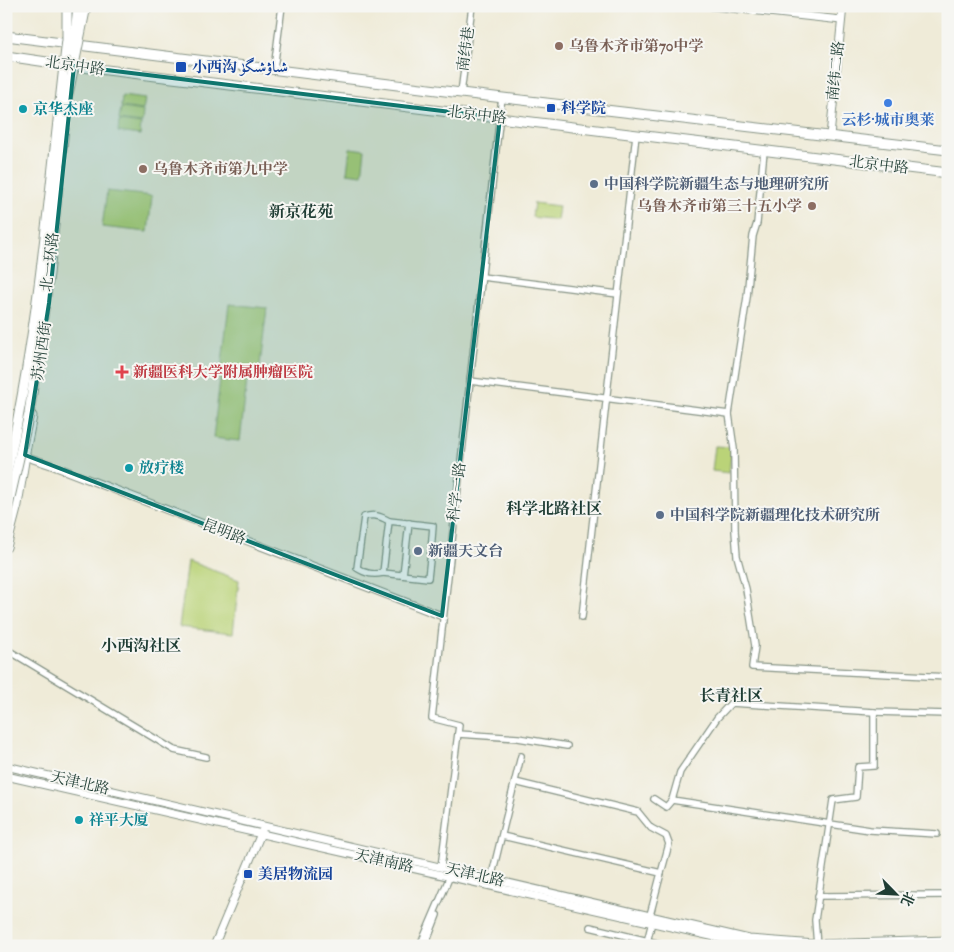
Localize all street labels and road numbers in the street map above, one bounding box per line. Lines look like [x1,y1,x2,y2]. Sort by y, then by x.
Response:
street label: 南纬巷 [453,25,479,73]
street label: 南纬二路 [823,40,849,102]
street label: 北京中路 [44,52,106,80]
street label: 北京中路 [446,102,508,128]
street label: 北京中路 [848,152,910,178]
street label: 北一环路 [37,231,63,293]
street label: 苏州西街 [28,320,56,382]
street label: 科学一路 [444,461,470,523]
street label: 昆明路 [200,515,248,549]
street label: 天津北路 [49,767,111,799]
street label: 天津南路 [353,845,415,877]
street label: 天津北路 [444,859,506,891]

